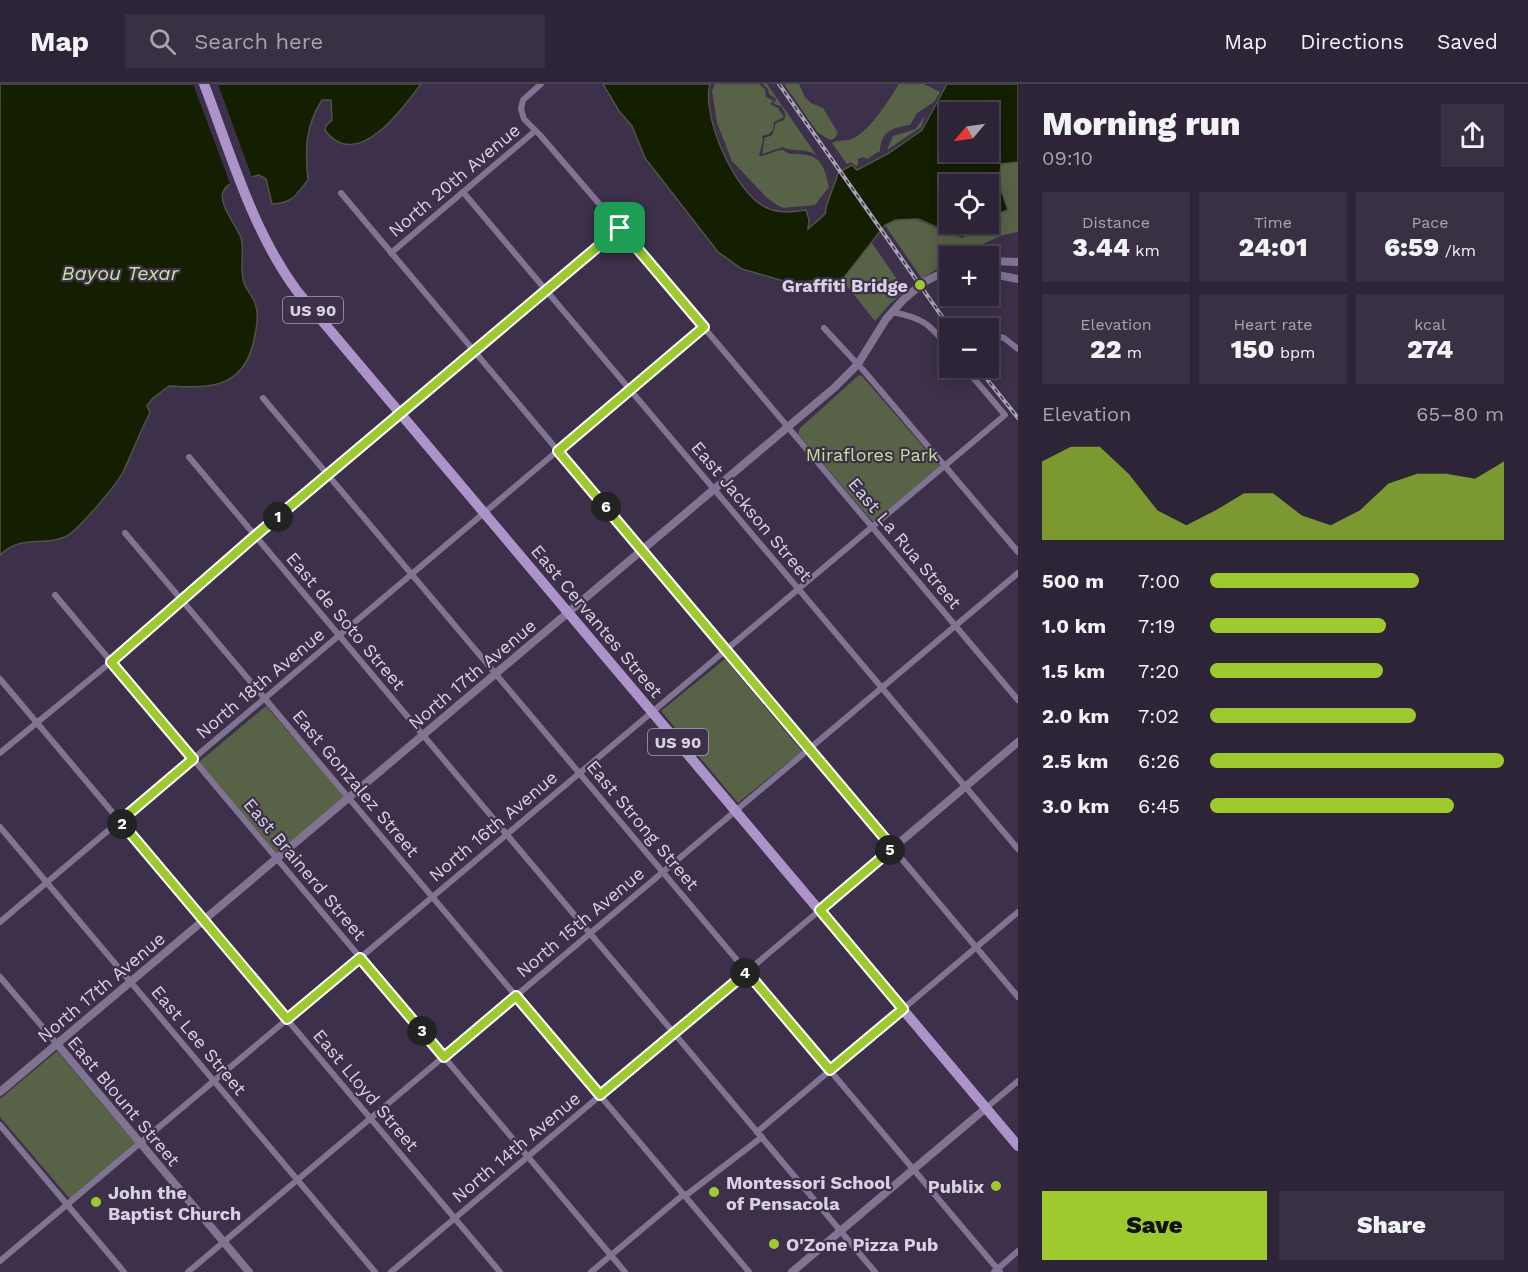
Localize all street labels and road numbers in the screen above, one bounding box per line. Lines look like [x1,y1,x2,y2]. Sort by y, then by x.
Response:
street label: North 20th Avenue [384,119,524,241]
road number: US 90 [283,297,343,323]
street label: East Jackson Street [687,437,817,586]
street label: East La Rua Street [844,473,966,613]
street label: East Cervantes Street [527,540,667,702]
street label: East de Soto Street [282,548,410,695]
street label: North 17th Avenue [404,615,540,733]
street label: North 18th Avenue [192,623,328,743]
street label: East Gonzalez Street [288,705,424,861]
road number: US 90 [648,729,708,755]
street label: East Strong Street [583,756,704,894]
street label: North 16th Avenue [425,766,561,886]
street label: East Brainerd Street [239,794,371,945]
street label: North 15th Avenue [512,862,648,982]
street label: North 17th Avenue [33,928,169,1046]
street label: East Lee Street [147,981,251,1099]
street label: East Lloyd Street [309,1025,423,1156]
street label: East Blount Street [64,1032,185,1170]
street label: North 14th Avenue [448,1087,584,1207]

